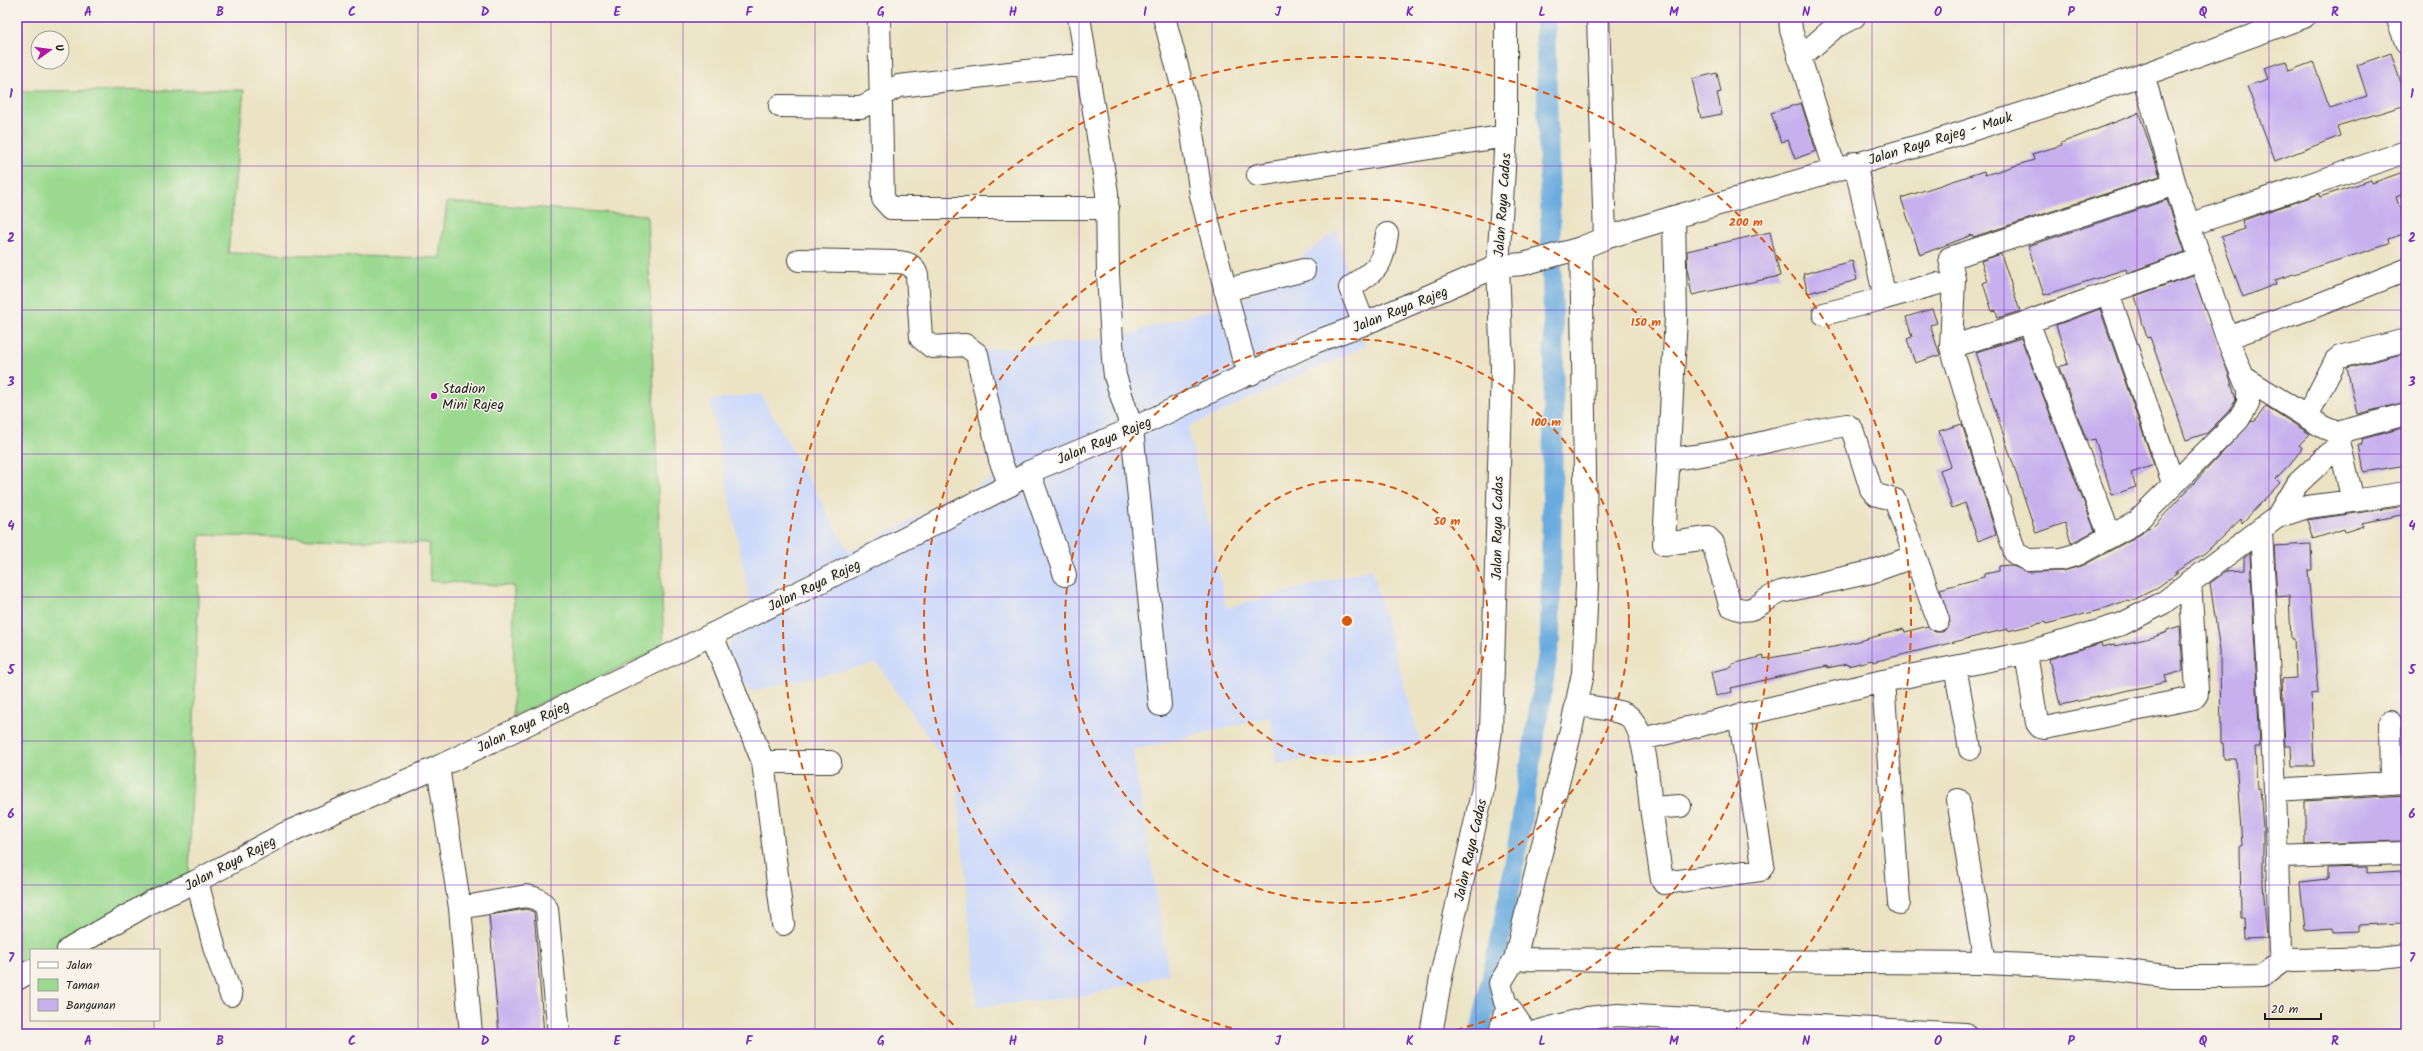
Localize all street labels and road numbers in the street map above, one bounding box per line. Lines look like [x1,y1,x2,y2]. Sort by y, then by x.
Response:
street label: Jalan Raya Rajeg - Mauk [1866,106,2015,171]
street label: Jalan Raya Cadas [1488,152,1518,258]
street label: Jalan Raya Rajeg [1349,281,1451,339]
street label: Jalan Raya Rajeg [1054,411,1155,471]
street label: Jalan Raya Cadas [1486,476,1510,580]
street label: Jalan Raya Rajeg [764,554,865,618]
street label: Jalan Raya Rajeg [473,695,574,759]
street label: Jalan Raya Cadas [1449,797,1493,903]
street label: Jalan Raya Rajeg [181,830,280,897]

